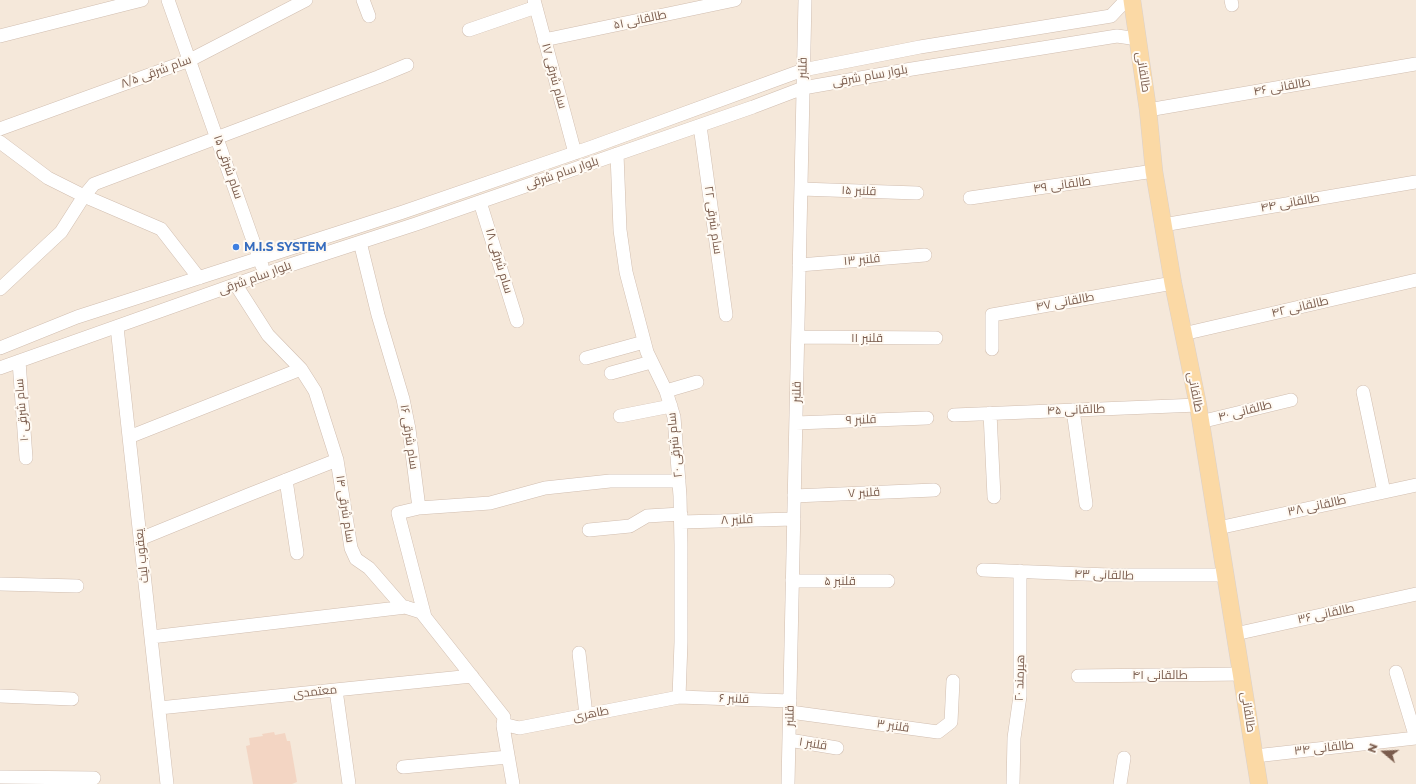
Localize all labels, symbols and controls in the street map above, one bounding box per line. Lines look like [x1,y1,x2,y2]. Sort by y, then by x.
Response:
street label: طالقانی ۵۱ [612,7,668,33]
street label: سام شرقی ۱۷ [538,42,570,110]
street label: طالقانی [1133,51,1153,93]
street label: سام شرقی ۸/۵ [119,53,193,91]
street label: قلنبر [796,57,810,79]
street label: بلوار سام شرقی [831,62,909,90]
street label: طالقانی ۴۶ [1252,75,1312,99]
street label: سام شرقی ۱۵ [210,133,246,201]
street label: بلوار سام شرقی [524,154,600,192]
street label: طالقانی ۴۹ [1032,174,1092,196]
street label: قلنبر ۱۵ [841,183,877,199]
street label: سام شرقی ۲۲ [701,185,725,255]
street label: طالقانی ۴۴ [1259,191,1321,215]
street label: سام شرقی ۱۸ [482,227,516,295]
place label: M.I.S SYSTEM [244,240,327,254]
marker: M.I.S SYSTEM [231,242,241,252]
street label: قلنبر ۱۳ [843,251,881,269]
street label: بلوار سام شرقی [217,258,293,298]
street label: طالقانی ۴۷ [1035,290,1095,314]
street label: طالقانی ۴۲ [1270,293,1330,321]
street label: قلنبر ۱۱ [851,331,883,345]
street label: طالقانی [1184,371,1206,413]
street label: سام شرقی ۱۰ [12,378,32,442]
street label: قلنبر [790,381,804,403]
street label: طالقانی ۴۰ [1217,397,1273,425]
street label: طالقانی ۴۵ [1047,402,1105,418]
street label: سام شرقی ۱۶ [397,404,421,470]
street label: سام شرقی ۲۰ [664,412,686,478]
street label: قلنبر ۹ [845,412,877,428]
street label: سام شرقی ۱۴ [333,474,357,544]
street label: قلنبر ۷ [848,485,880,501]
street label: طالقانی ۳۸ [1286,493,1348,519]
street label: قلنبر ۸ [721,512,753,528]
street label: یعقوب لیث [132,528,152,584]
street label: طالقانی ۴۳ [1074,567,1134,583]
street label: قلنبر ۵ [824,574,856,588]
street label: طالقانی ۳۶ [1296,601,1356,627]
street label: هیرمند ۲۰ [1012,654,1028,702]
street label: طالقانی ۴۱ [1132,668,1188,682]
street label: معتمدی [292,683,338,701]
street label: قلنبر ۶ [719,691,749,707]
street label: طالقانی [1238,691,1258,733]
street label: طاهری [572,703,610,725]
street label: قلنبر [783,705,797,727]
street label: قلنبر ۳ [876,717,910,735]
north arrow [1364,732,1404,772]
street label: قلنبر ۱ [798,735,828,753]
street label: طالقانی ۳۴ [1293,738,1355,758]
text: N [1365,742,1381,755]

